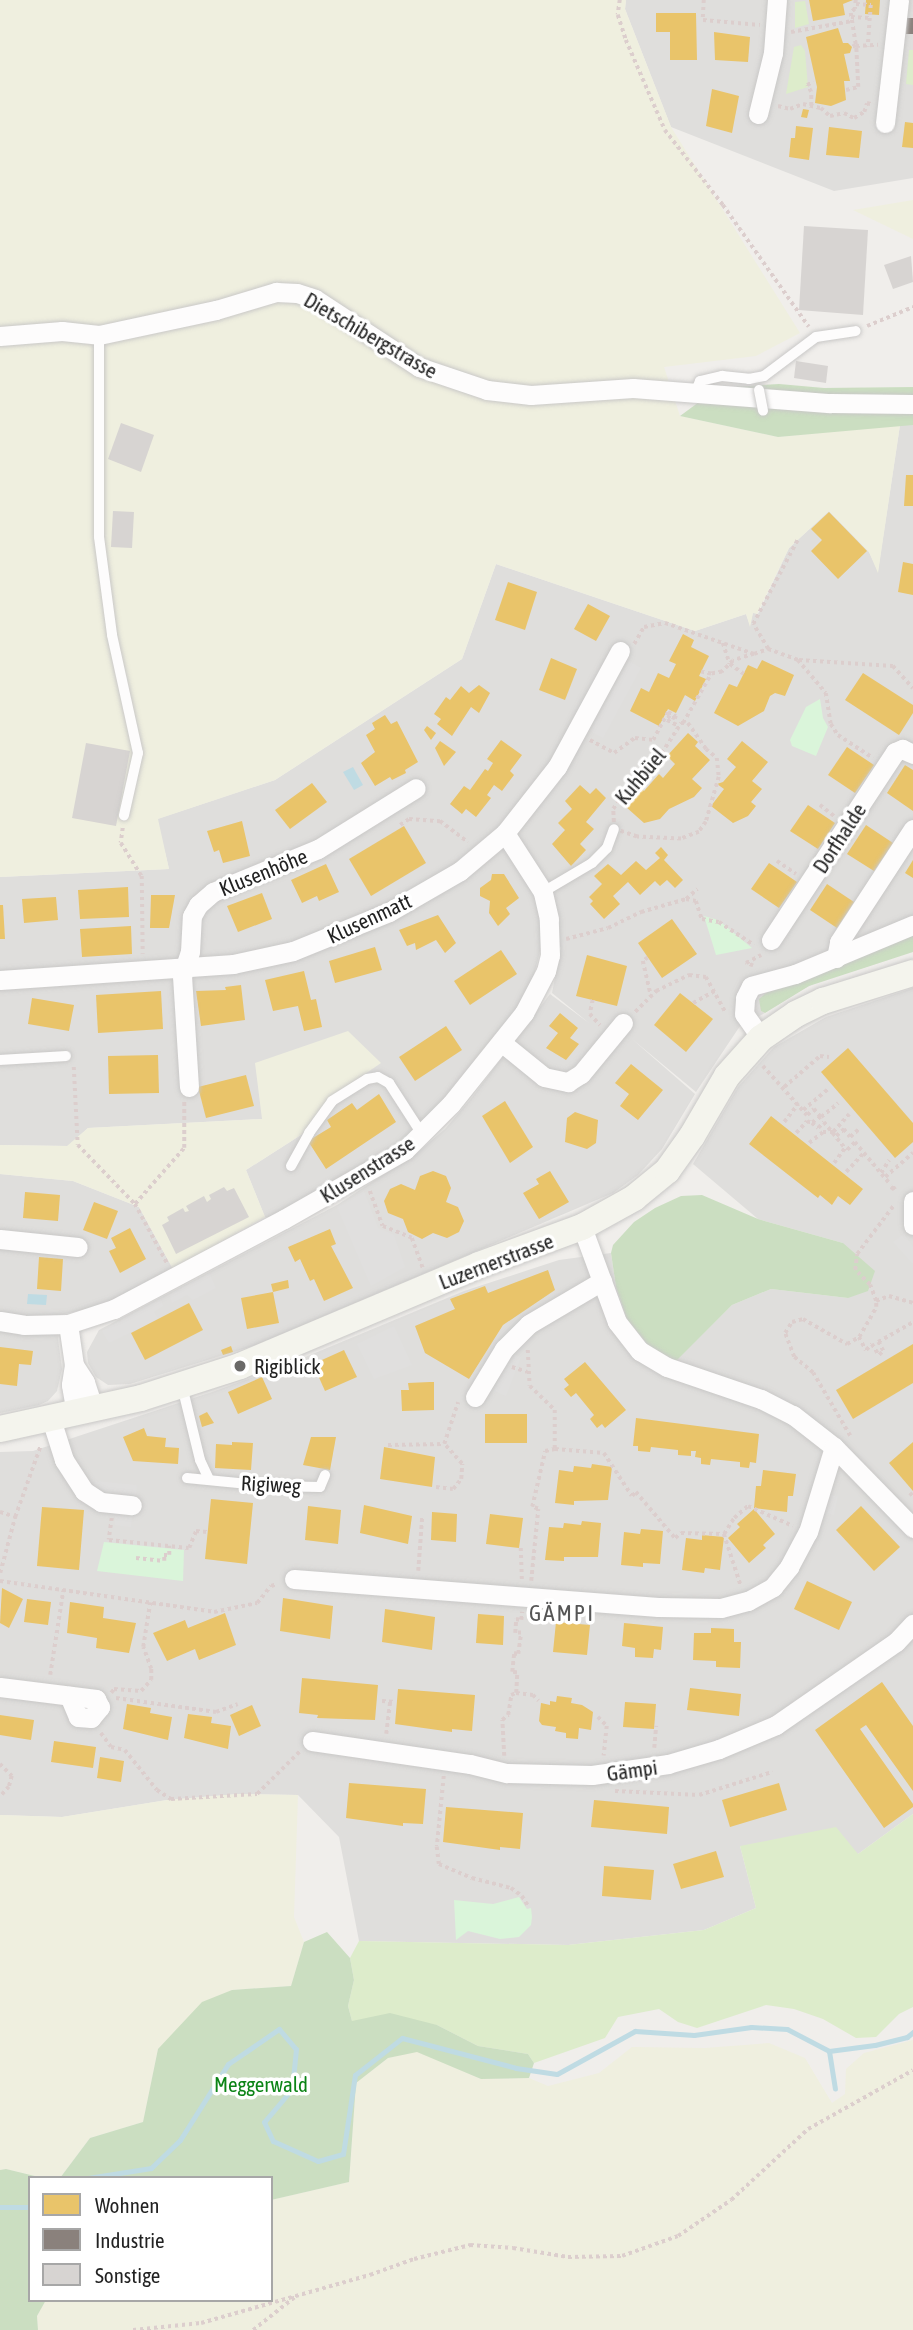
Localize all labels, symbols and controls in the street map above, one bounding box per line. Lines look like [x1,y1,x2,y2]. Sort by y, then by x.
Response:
street label: Dietschibergstrasse [300,287,442,383]
street label: Kuhbüel [609,743,671,809]
street label: Dorfhalde [807,798,871,878]
street label: Klusenhöhe [215,843,311,901]
street label: Klusenmatt [323,888,415,948]
street label: Klusenstrasse [315,1130,419,1208]
street label: Luzernerstrasse [435,1228,557,1294]
place label: Rigiblick [254,1353,321,1379]
marker: Rigiblick [232,1358,248,1374]
street label: Rigiweg [240,1470,302,1498]
district label: GÄMPI [530,1599,594,1627]
street label: Gämpi [605,1754,659,1786]
park label: Meggerwald [214,2071,308,2097]
legend [28,2176,273,2302]
text: Wohnen [95,2193,160,2217]
text: Industrie [95,2228,165,2252]
text: Sonstige [95,2263,160,2287]

